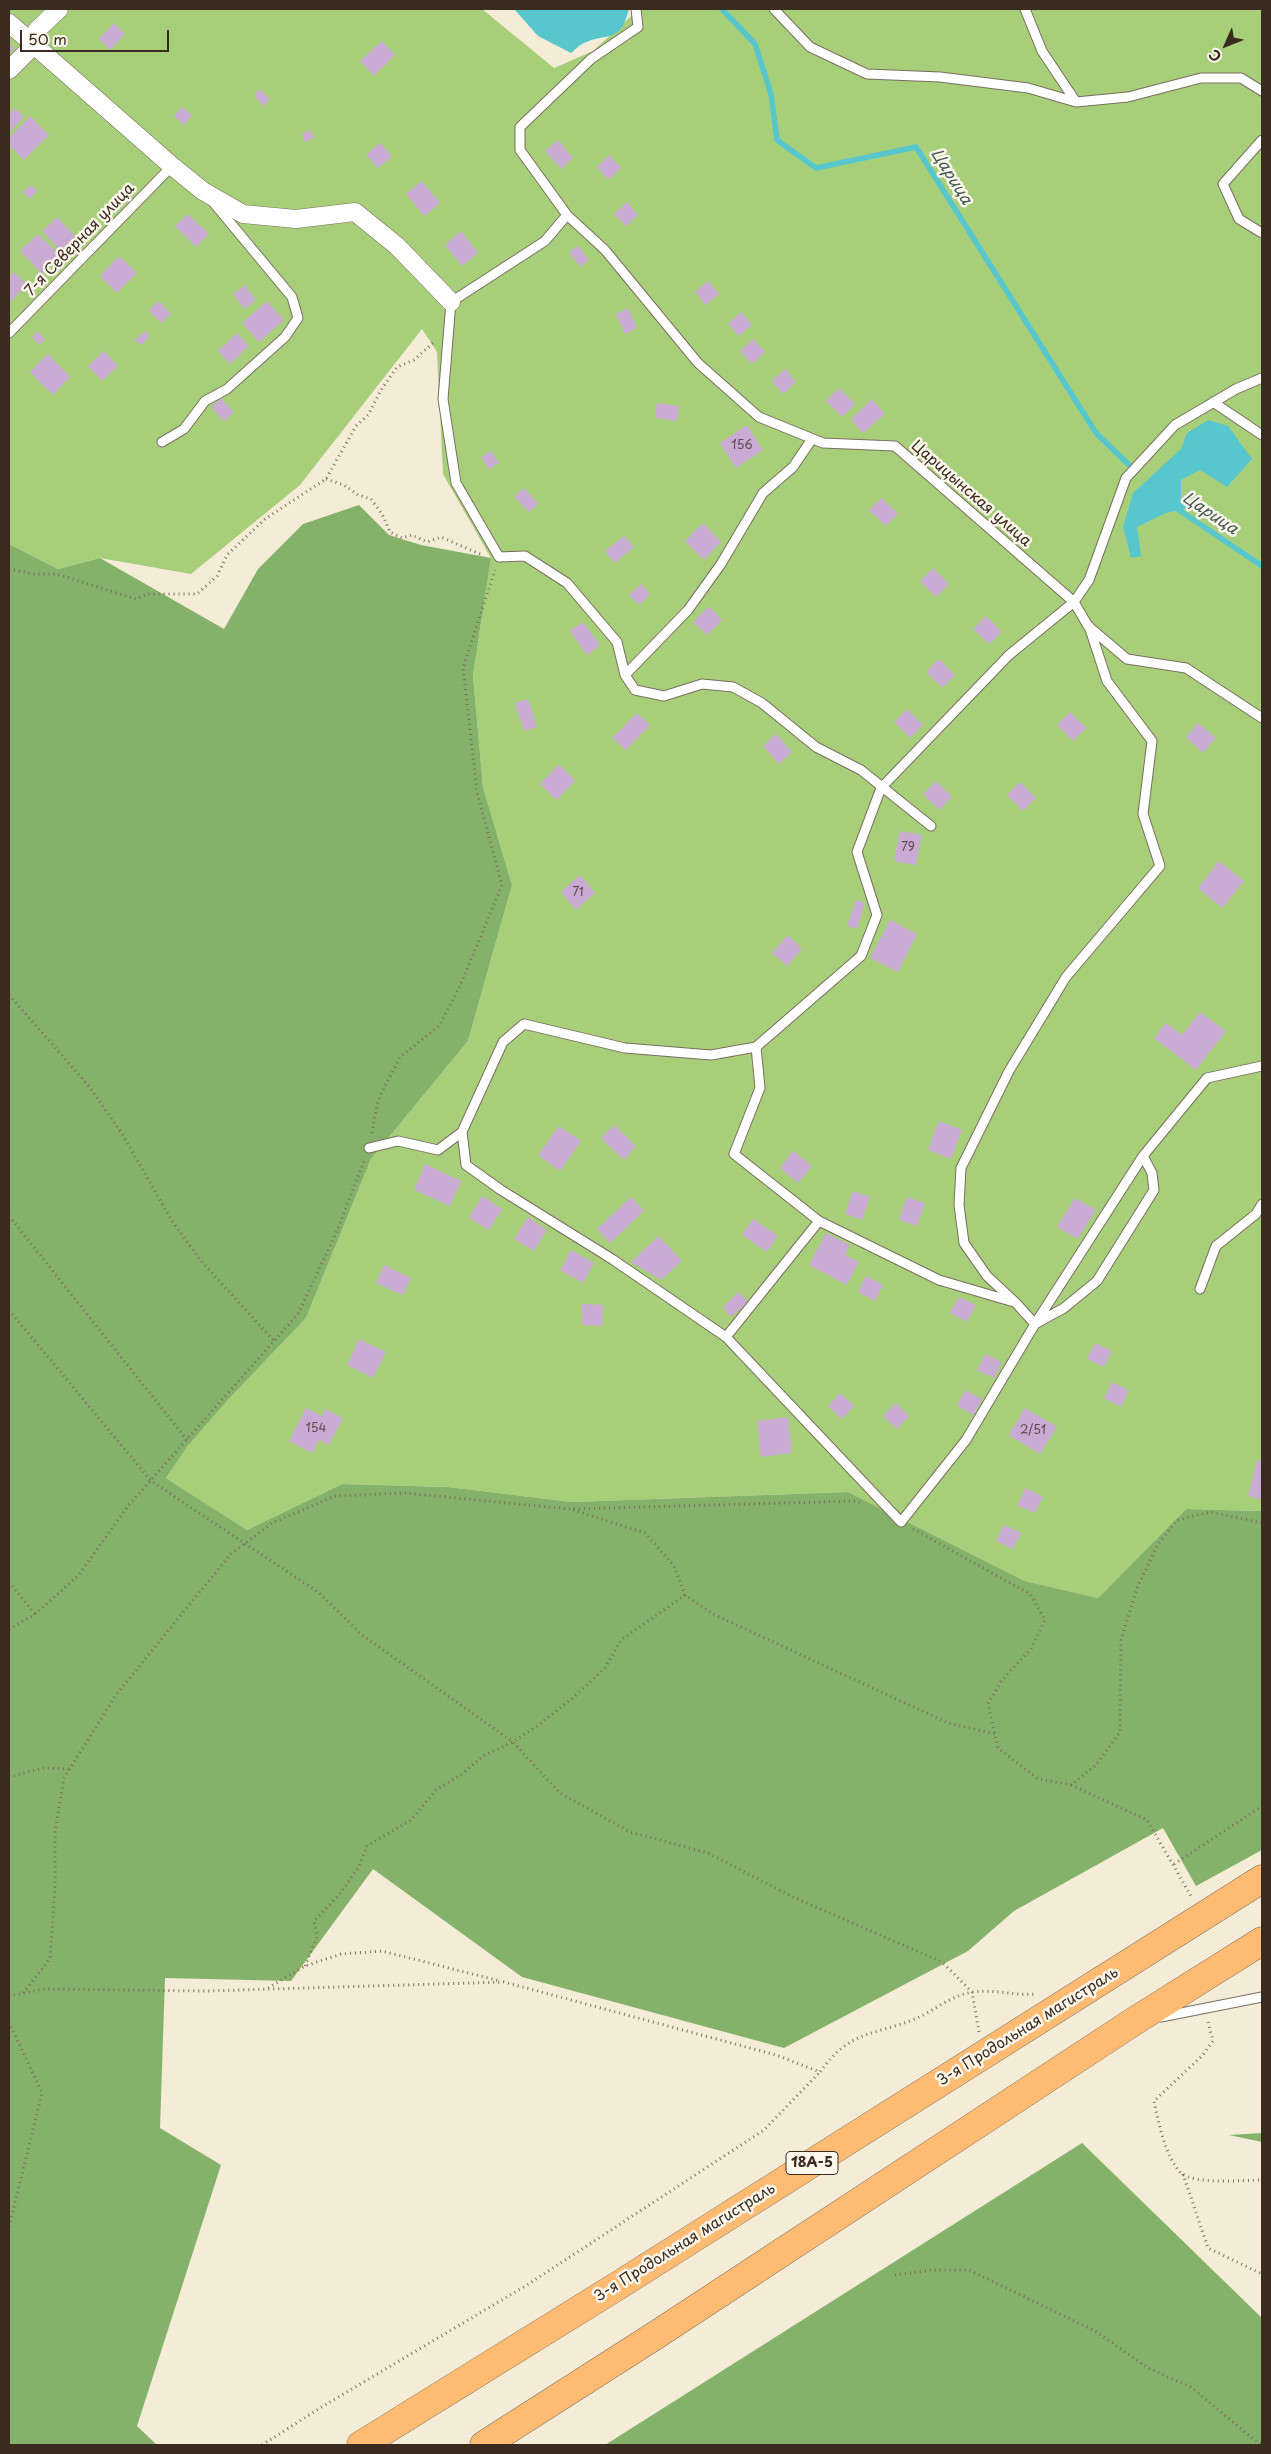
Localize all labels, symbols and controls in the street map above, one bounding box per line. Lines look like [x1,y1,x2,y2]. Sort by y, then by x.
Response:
scale bar [22,20,171,52]
north arrow [1201,20,1251,70]
text: 50 m [28,27,67,50]
text: С [1204,45,1226,67]
water label: Царица [926,146,976,208]
street label: 7-я Северная улица [22,180,138,300]
street label: Царицынская улица [907,437,1035,551]
house number: 156 [731,439,753,453]
water label: Царица [1179,489,1241,539]
house number: 79 [901,841,915,855]
house number: 71 [572,886,584,900]
house number: 154 [305,1422,327,1436]
house number: 2/51 [1020,1424,1046,1438]
street label: 3-я Продольная магистраль [934,1964,1122,2090]
road number: 18А-5 [786,2152,838,2174]
street label: 3-я Продольная магистраль [591,2180,779,2306]

